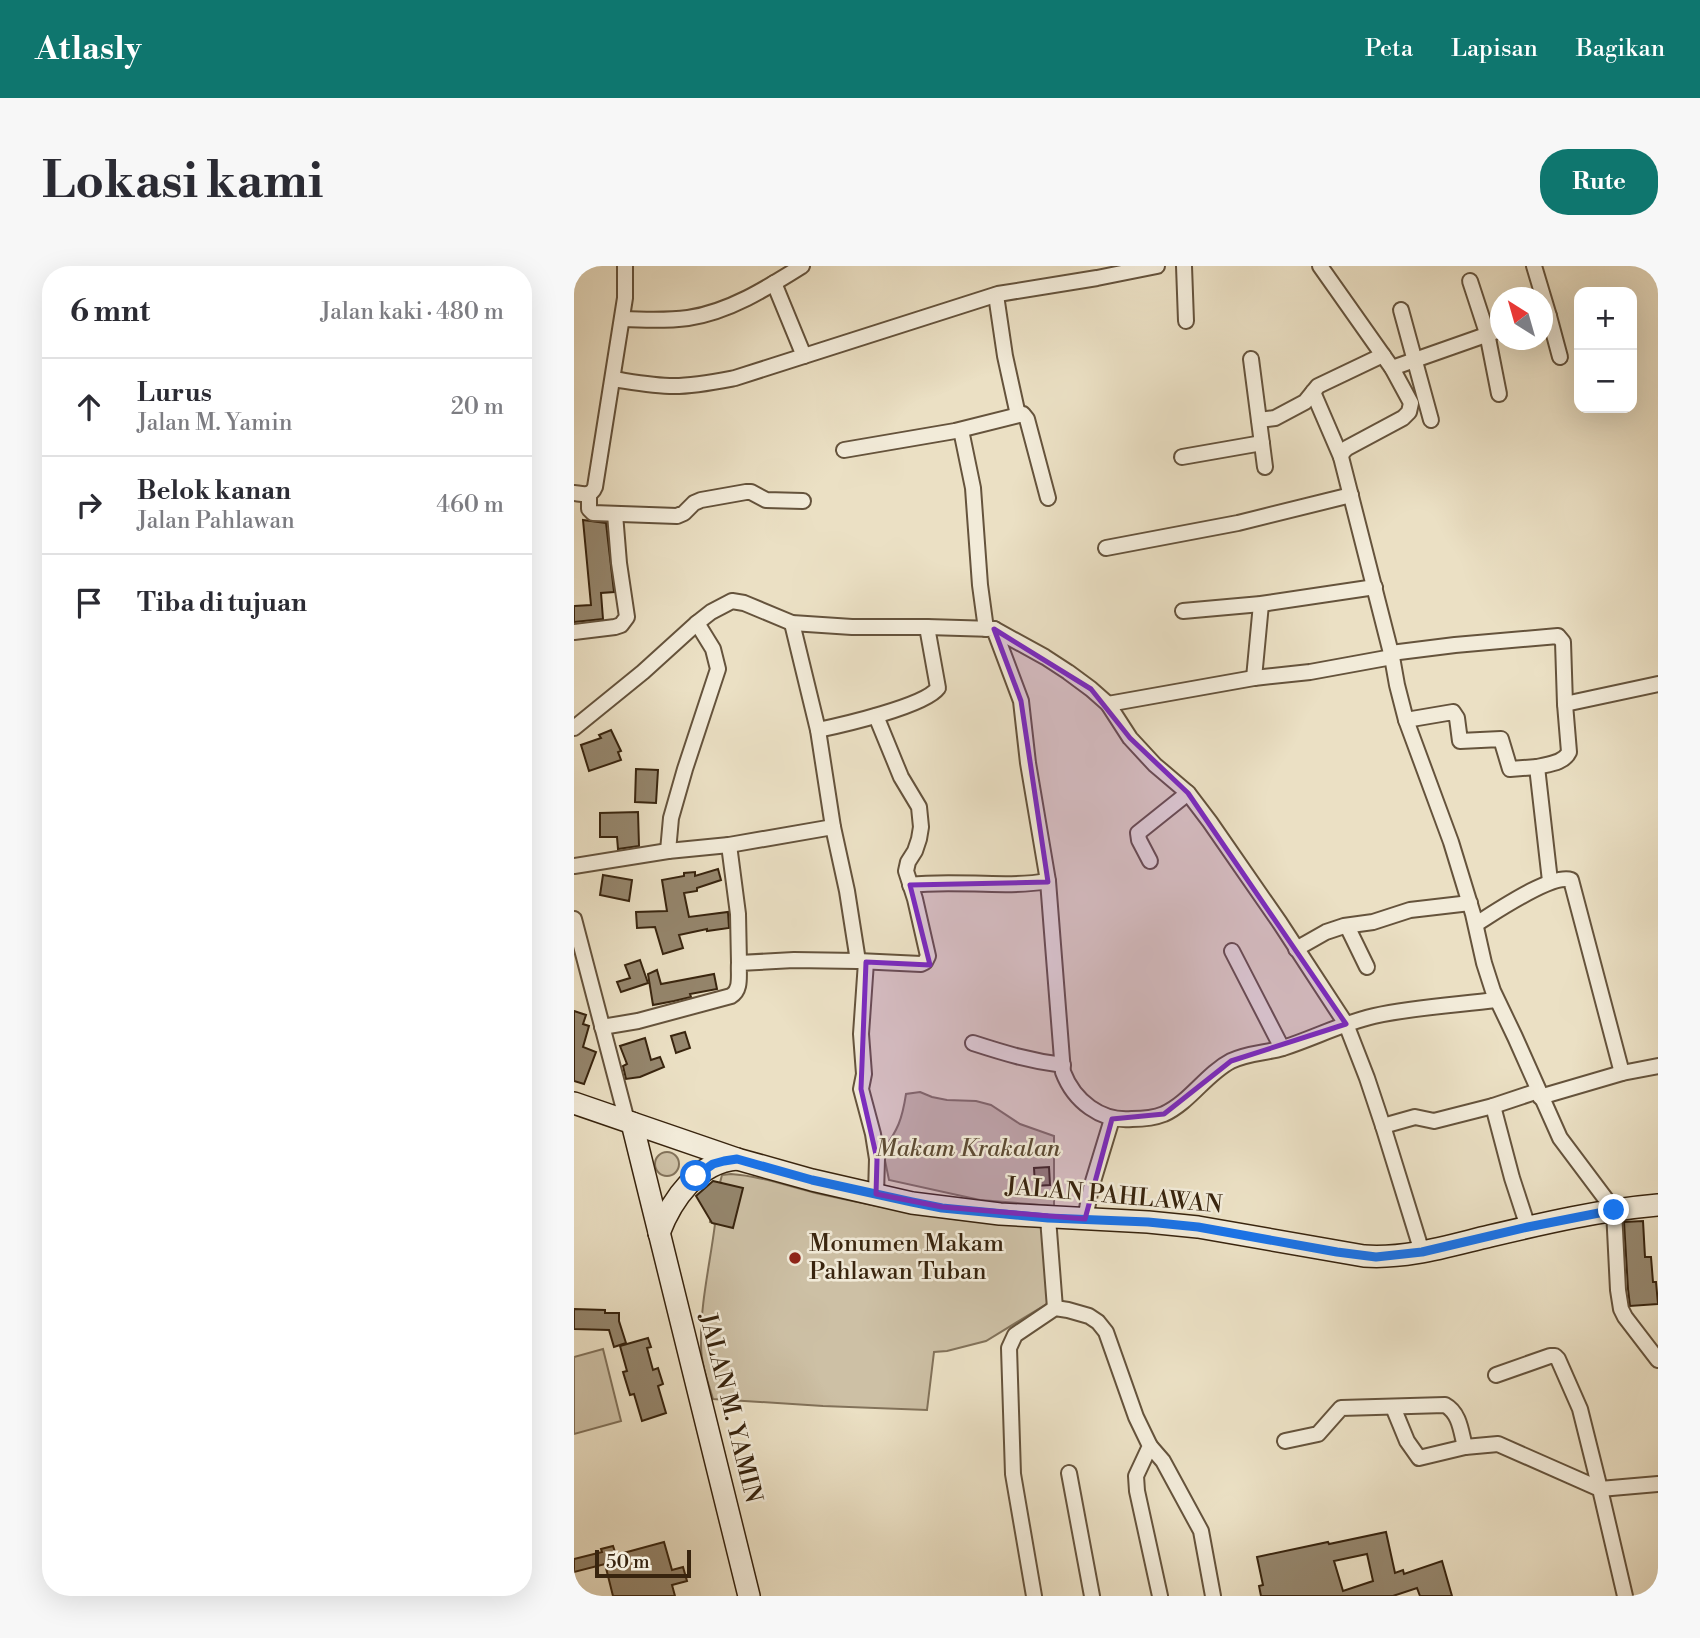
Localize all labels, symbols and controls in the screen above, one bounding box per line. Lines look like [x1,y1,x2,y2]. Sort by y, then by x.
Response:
text: Atlasly [35,29,141,70]
text: Peta [1365,34,1413,64]
text: Lapisan [1451,34,1538,64]
text: Bagikan [1576,34,1665,64]
button: Rute [1540,149,1658,215]
text: Lokasi kami [42,152,324,213]
north arrow [1490,287,1553,350]
map controls [1574,287,1637,413]
button: + [1574,287,1637,350]
text: 6 mnt [70,293,150,331]
text: Jalan kaki · 480 m [321,298,504,326]
button: − [1574,350,1637,413]
text: Lurus [137,377,212,409]
icon: ahead [70,388,108,426]
text: 20 m [451,393,504,421]
text: Jalan M. Yamin [137,409,293,437]
text: Belok kanan [137,475,291,507]
icon: right [70,486,108,524]
text: 460 m [436,491,504,519]
text: Jalan Pahlawan [137,507,295,535]
icon: arrive [70,584,108,622]
text: Tiba di tujuan [137,587,307,619]
park label: Makam Krakalan [875,1134,1061,1164]
route start [680,1160,711,1191]
street label: JALAN PAHLAWAN [1003,1171,1224,1220]
route end [1598,1194,1629,1225]
place label: Monumen Makam Pahlawan Tuban [809,1229,1004,1287]
marker: Monumen Makam Pahlawan Tuban [787,1250,803,1266]
street label: JALAN M. YAMIN [692,1309,768,1506]
scale bar [595,1547,691,1579]
text: 50 m [606,1550,650,1574]

